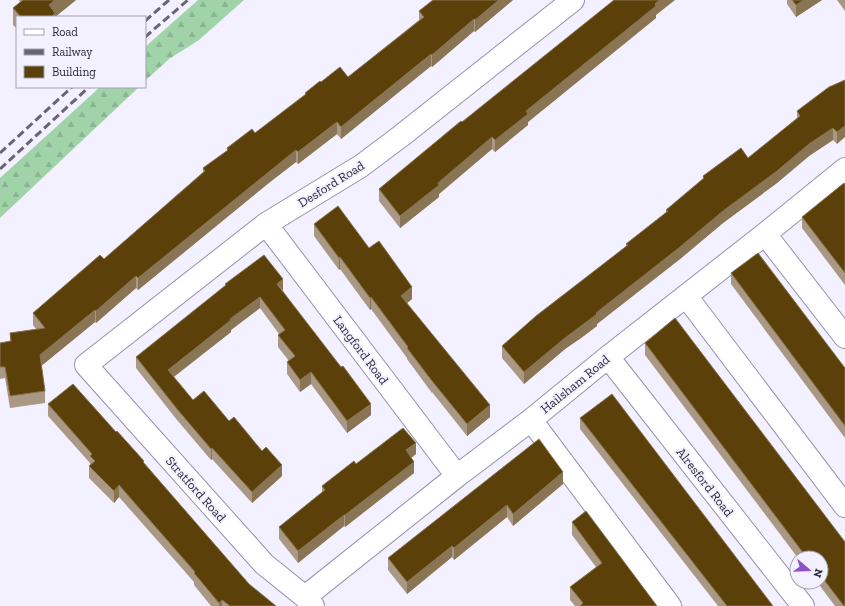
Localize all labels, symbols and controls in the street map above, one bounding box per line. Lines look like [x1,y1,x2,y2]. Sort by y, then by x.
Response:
legend [16,16,146,88]
text: Road [52,25,78,39]
text: Railway [52,45,93,59]
text: Building [52,65,96,79]
street label: Desford Road [295,158,367,210]
street label: Langford Road [330,313,392,387]
street label: Hailsham Road [537,352,613,416]
street label: Alresford Road [673,445,737,519]
street label: Stratford Road [163,453,229,525]
north arrow [789,550,829,590]
text: N [810,567,825,580]

